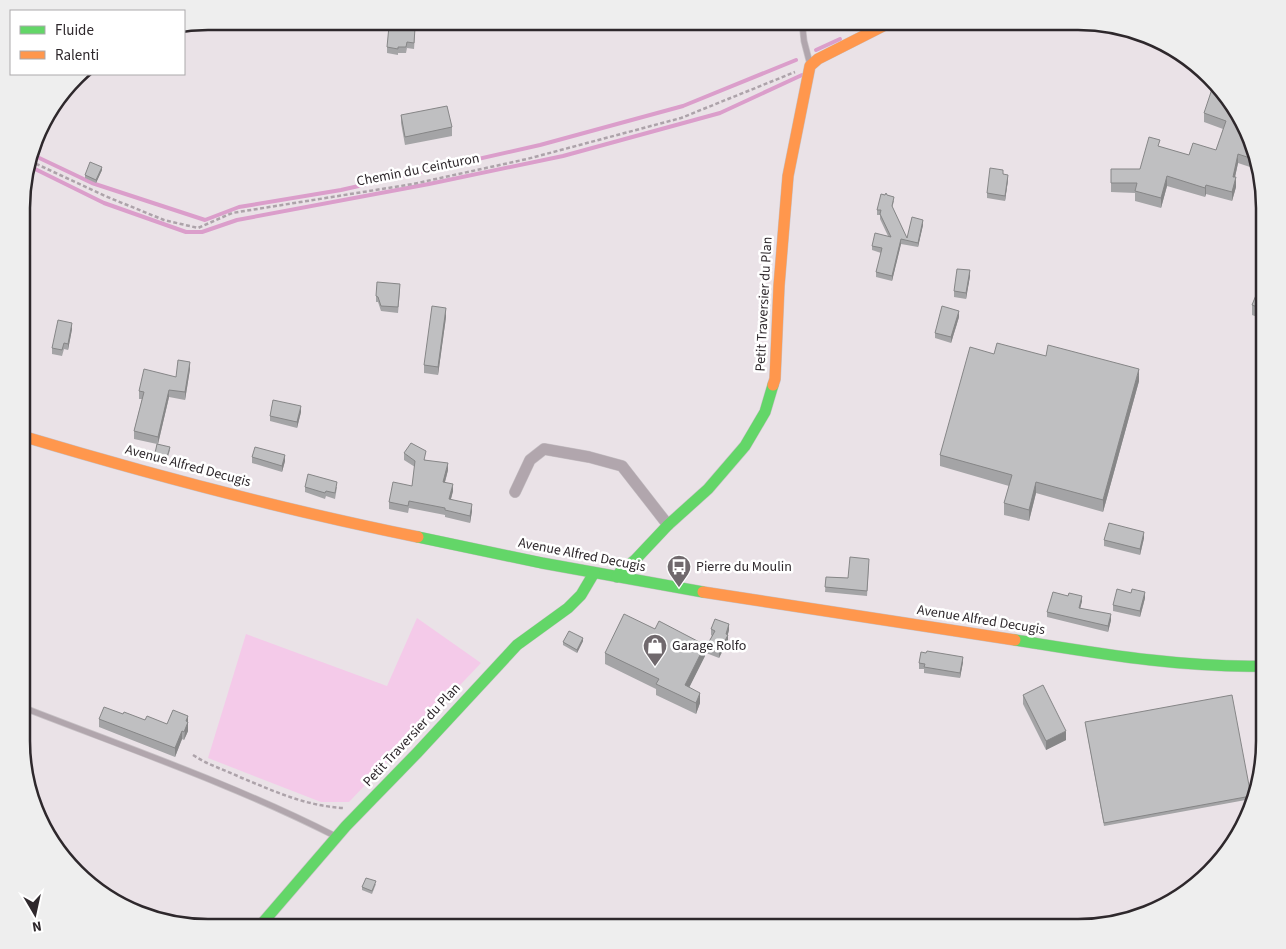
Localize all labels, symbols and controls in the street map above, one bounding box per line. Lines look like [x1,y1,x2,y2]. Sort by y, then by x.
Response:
legend [10,10,185,75]
text: Fluide [55,20,94,41]
text: Ralenti [55,45,99,66]
street label: Chemin du Ceinturon [355,148,481,192]
street label: Petit Traversier du Plan [750,236,778,372]
street label: Avenue Alfred Decugis [123,440,253,492]
street label: Avenue Alfred Decugis [517,533,648,577]
bus stop icon: Pierre du Moulin [666,554,692,588]
place label: Pierre du Moulin [696,557,792,577]
street label: Avenue Alfred Decugis [916,600,1047,640]
shop icon: Garage Rolfo [642,633,668,667]
place label: Garage Rolfo [672,636,746,656]
street label: Petit Traversier du Plan [359,679,465,791]
north arrow [10,889,60,939]
text: N [31,915,43,936]

